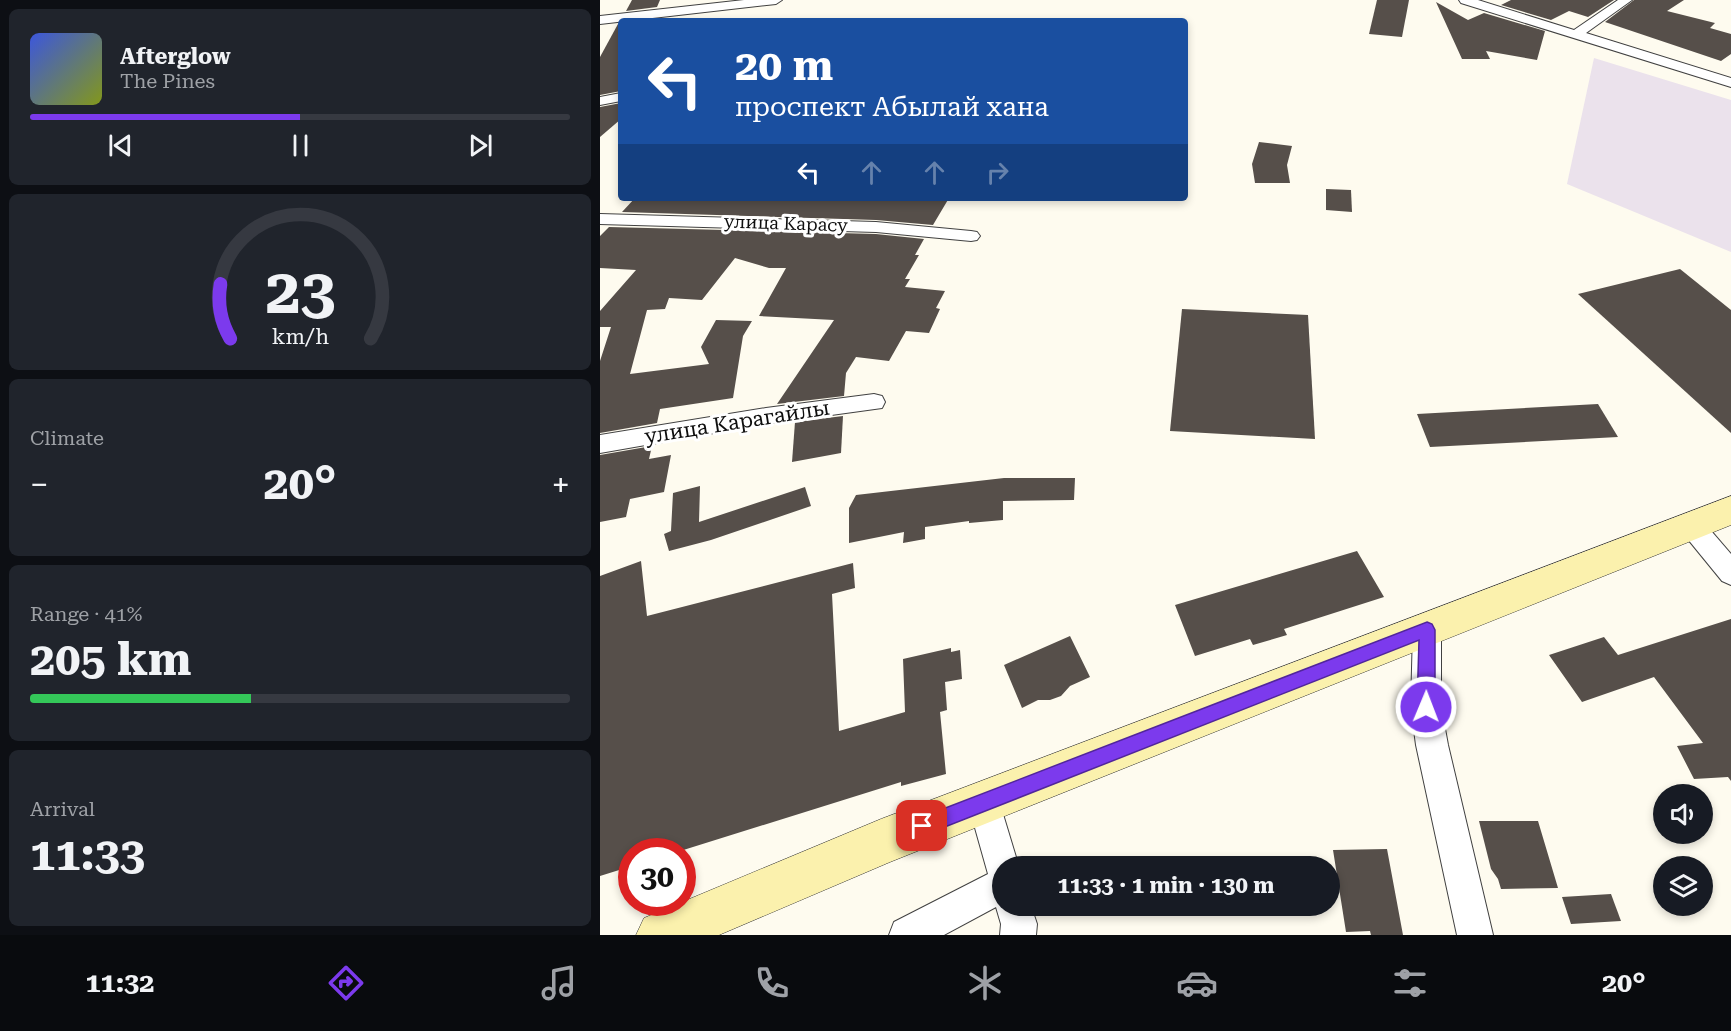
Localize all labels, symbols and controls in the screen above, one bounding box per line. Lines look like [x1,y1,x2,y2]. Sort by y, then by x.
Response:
text: 20 m [735,41,833,90]
icon: left [636,42,714,120]
text: Afterglow [120,44,231,69]
text: The Pines [120,69,215,93]
text: проспект Абылай хана [735,91,1049,123]
icon: previous [104,129,137,162]
icon: pause [284,129,317,162]
icon: next [464,129,497,162]
icon: left [792,156,825,189]
icon: ahead [855,156,888,189]
icon: ahead [918,156,951,189]
icon: right [981,156,1014,189]
street label: улица Карасу [724,210,849,236]
text: 23 [265,255,335,328]
text: km/h [271,325,329,350]
street label: улица Карагайлы [643,396,831,448]
text: Climate [30,426,104,450]
text: 20° [264,457,336,510]
text: − [30,465,48,504]
text: + [552,465,570,504]
text: Range · 41% [30,602,142,626]
text: 205 km [30,633,191,686]
position arrow [1394,675,1458,739]
map controls [1653,784,1713,916]
button: sound [1653,784,1713,844]
text: Arrival [30,797,95,821]
pin [896,800,947,851]
icon: arrive [905,809,938,842]
text: 11:33 [30,828,145,881]
speed limit sign: 30 [618,838,696,916]
button: layers [1653,856,1713,916]
text: 11:33 · 1 min · 130 m [1057,873,1275,898]
icon: directions [325,962,367,1004]
icon: music [538,962,580,1004]
icon: phone [751,962,793,1004]
icon: climate [964,962,1006,1004]
icon: car [1176,962,1218,1004]
icon: filters [1389,962,1431,1004]
text: 11:32 [85,967,154,999]
text: 20° [1602,967,1646,999]

